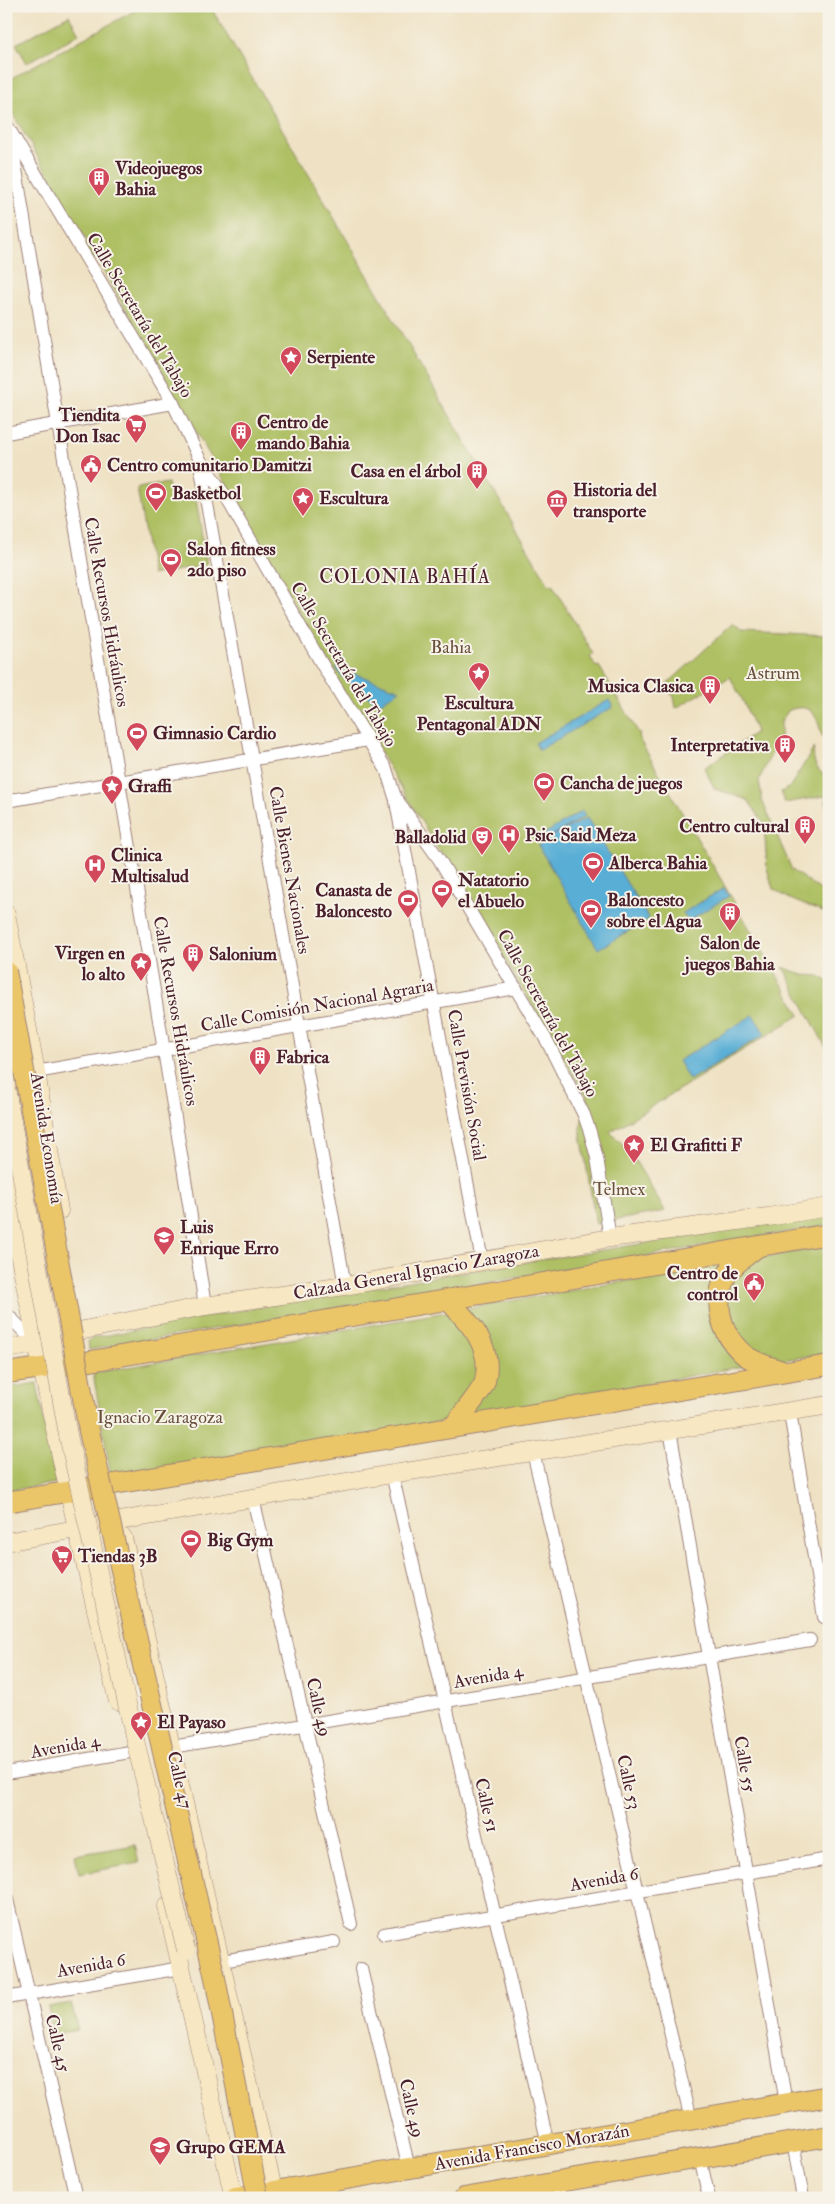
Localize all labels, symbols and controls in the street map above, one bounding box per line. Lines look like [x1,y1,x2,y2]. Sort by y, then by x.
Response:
place label: Videojuegos Bahia [114,157,202,201]
building icon: Videojuegos Bahia [87,166,111,197]
street label: Calle Secretaría del Tabajo [81,229,198,402]
place icon: Serpiente [279,345,303,376]
place label: Serpiente [307,346,376,369]
place label: Tiendita Don Isac [56,404,121,448]
place label: Centro de mando Bahia [257,411,350,455]
supermarket icon: Tiendita Don Isac [124,413,148,444]
building icon: Centro de mando Bahia [229,420,253,451]
public building icon: Centro comunitario Damitzi [79,453,103,484]
place label: Centro comunitario Damitzi [107,454,312,477]
building icon: Casa en el árbol [465,459,489,490]
place label: Casa en el árbol [350,460,461,483]
place label: Historia del transporte [573,479,657,523]
sports icon: Basketbol [144,481,168,512]
place label: Basketbol [172,482,241,505]
place icon: Escultura [291,486,315,517]
place label: Escultura [319,487,389,510]
museum icon: Historia del transporte [545,488,569,519]
street label: Calle Recursos Hidráulicos [78,515,135,709]
place label: Salon fitness 2do piso [187,538,276,582]
sports icon: Salon fitness 2do piso [159,547,183,578]
district label: COLONIA BAHÍA [319,563,491,589]
street label: Calle Secretaría del Tabajo [285,578,402,751]
park label: Bahia [431,636,472,659]
place icon: Escultura Pentagonal ADN [467,661,491,692]
park label: Astrum [745,662,800,685]
building icon: Musica Clasica [698,674,722,705]
place label: Musica Clasica [587,675,695,698]
place label: Escultura Pentagonal ADN [417,692,542,736]
sports icon: Gimnasio Cardio [125,721,149,752]
place label: Gimnasio Cardio [153,722,277,745]
building icon: Interpretativa [773,733,797,764]
place label: Interpretativa [670,734,770,757]
sports icon: Cancha de juegos [532,771,556,802]
place label: Cancha de juegos [560,772,683,795]
place icon: Graffi [100,774,124,805]
place label: Graffi [128,775,172,798]
street label: Calle Bienes Nacionales [263,784,316,956]
building icon: Centro cultural [793,814,817,845]
place label: Centro cultural [679,815,789,838]
hospital icon: Psic. Said Meza [497,823,521,854]
place label: Psic. Said Meza [525,824,637,847]
theatre icon: Balladolid [470,825,494,856]
place label: Balladolid [395,826,466,849]
place label: Clinica Multisalud [110,844,189,888]
sports icon: Alberca Bahia [581,851,605,882]
place label: Alberca Bahia [608,852,708,875]
hospital icon: Clinica Multisalud [83,853,107,884]
place label: Natatorio el Abuelo [457,869,529,913]
sports icon: Natatorio el Abuelo [430,878,454,909]
place label: Canasta de Baloncesto [315,879,392,923]
sports icon: Canasta de Baloncesto [396,888,420,919]
place label: Baloncesto sobre el Agua [607,889,702,933]
sports icon: Baloncesto sobre el Agua [579,898,603,929]
building icon: Salon de juegos Bahia [718,901,742,932]
street label: Calle Recursos Hidráulicos [147,914,204,1108]
street label: Calle Secretaría del Tabajo [492,925,603,1102]
place label: Salon de juegos Bahia [681,932,775,976]
place label: Virgen en lo alto [54,942,126,986]
building icon: Salonium [181,942,205,973]
place label: Salonium [209,943,278,966]
place icon: Virgen en lo alto [129,951,153,982]
street label: Calle Comisión Nacional Agraria [199,974,436,1037]
street label: Calle Previsión Social [442,1008,491,1163]
building icon: Fabrica [248,1045,272,1076]
place label: Fabrica [276,1046,330,1069]
street label: Avenida Economía [25,1070,68,1206]
place icon: El Grafitti F [622,1133,646,1164]
place label: El Grafitti F [650,1134,743,1157]
park label: Telmex [593,1178,645,1201]
place label: Luis Enrique Erro [180,1216,279,1260]
school or university icon: Luis Enrique Erro [152,1225,176,1256]
street label: Calzada General Ignacio Zaragoza [291,1239,541,1305]
place label: Centro de control [667,1262,738,1306]
public building icon: Centro de control [742,1271,766,1302]
park label: Ignacio Zaragoza [97,1406,224,1429]
sports icon: Big Gym [179,1528,203,1559]
place label: Big Gym [207,1529,274,1552]
supermarket icon: Tiendas 3B [50,1544,74,1575]
place label: Tiendas 3B [77,1545,158,1568]
street label: Avenida 4 [451,1659,526,1694]
street label: Calle 49 [301,1675,336,1739]
place icon: El Payaso [129,1710,153,1741]
place label: El Payaso [157,1711,226,1734]
street label: Avenida 4 [28,1729,103,1764]
street label: Calle 55 [728,1734,761,1794]
street label: Calle 47 [162,1749,197,1811]
street label: Calle 53 [611,1752,646,1812]
street label: Calle 51 [469,1776,504,1835]
street label: Avenida 6 [567,1862,641,1897]
street label: Avenida 6 [54,1948,128,1983]
street label: Calle 45 [40,2012,75,2074]
street label: Calle 49 [394,2076,429,2140]
street label: Avenida Francisco Morazán [432,2119,631,2176]
school or university icon: Grupo GEMA [148,2135,172,2166]
place label: Grupo GEMA [176,2136,286,2159]

